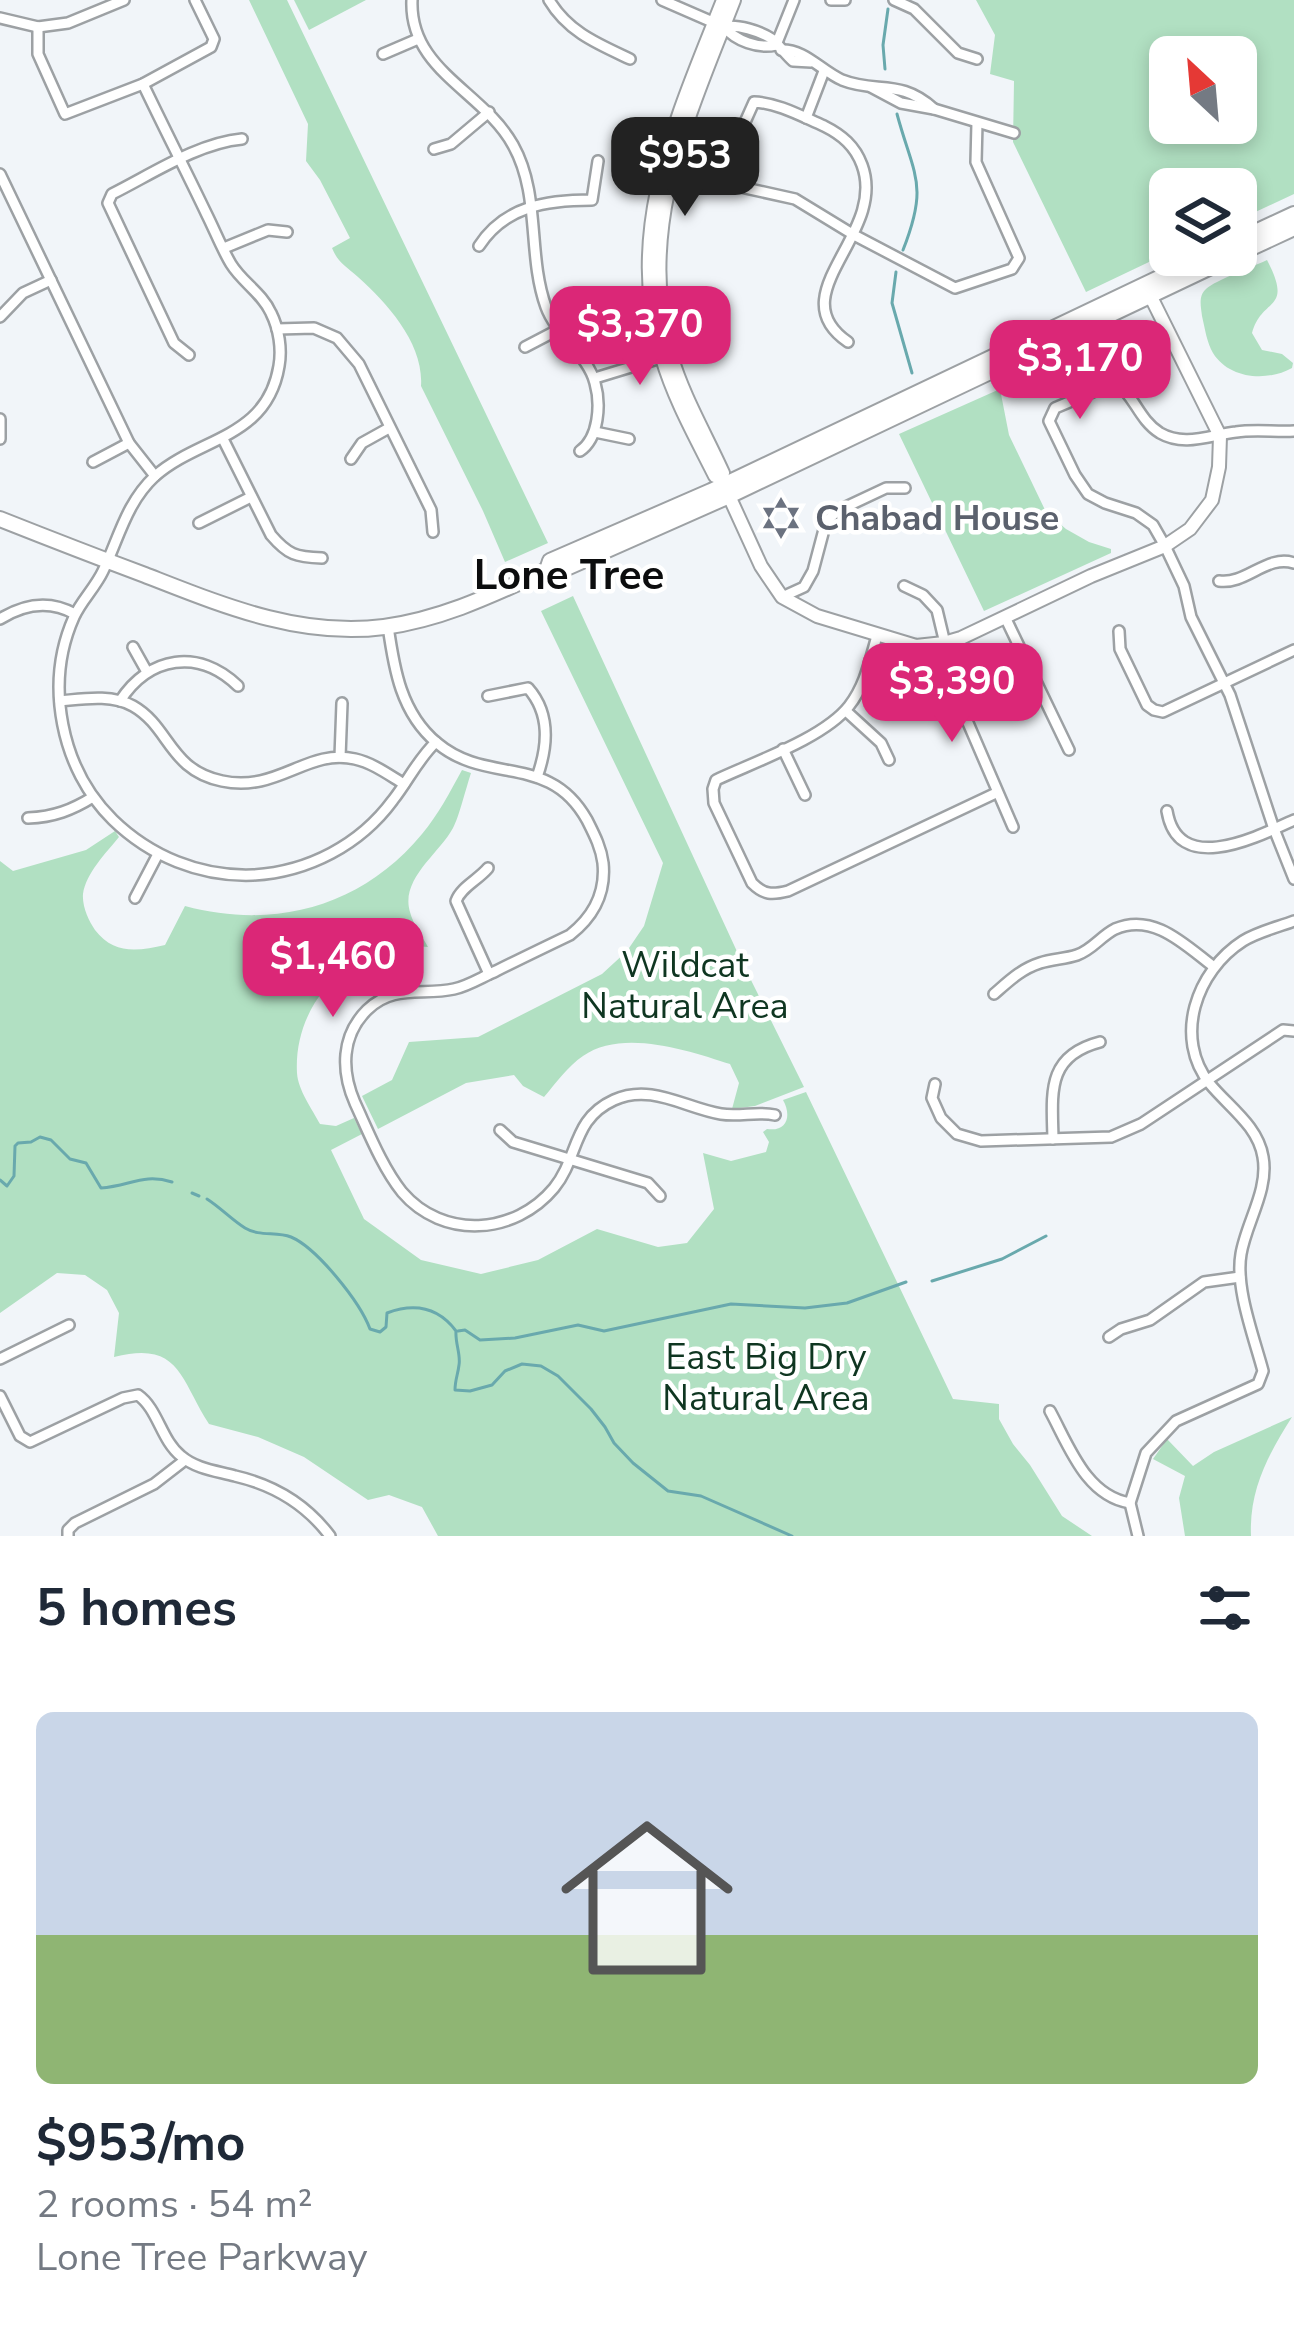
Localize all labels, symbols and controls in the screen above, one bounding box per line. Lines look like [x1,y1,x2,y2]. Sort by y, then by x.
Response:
north arrow [1149,36,1257,144]
map controls [1149,36,1257,276]
pin: $953 [614,117,756,219]
text: $953 [638,129,732,182]
button: layers [1149,168,1257,276]
pin: $3,370 [542,286,738,388]
text: $3,370 [577,298,703,351]
pin: $3,170 [982,320,1178,422]
text: $3,170 [1017,332,1143,385]
place label: Chabad House [815,494,1059,543]
synagogue icon: Chabad House [758,495,804,541]
district label: Lone Tree [474,547,664,604]
pin: $3,390 [854,643,1050,745]
text: $3,390 [889,655,1015,708]
pin: $1,460 [235,918,431,1020]
text: $1,460 [270,930,396,983]
park label: Wildcat Natural Area [581,941,789,1031]
park label: East Big Dry Natural Area [662,1333,870,1423]
text: 5 homes [36,1573,237,1643]
icon: filters [1192,1575,1258,1641]
icon: home [539,1790,755,2006]
text: $953/mo [36,2108,245,2178]
text: 2 rooms · 54 m² [36,2178,313,2231]
text: Lone Tree Parkway [36,2231,368,2284]

